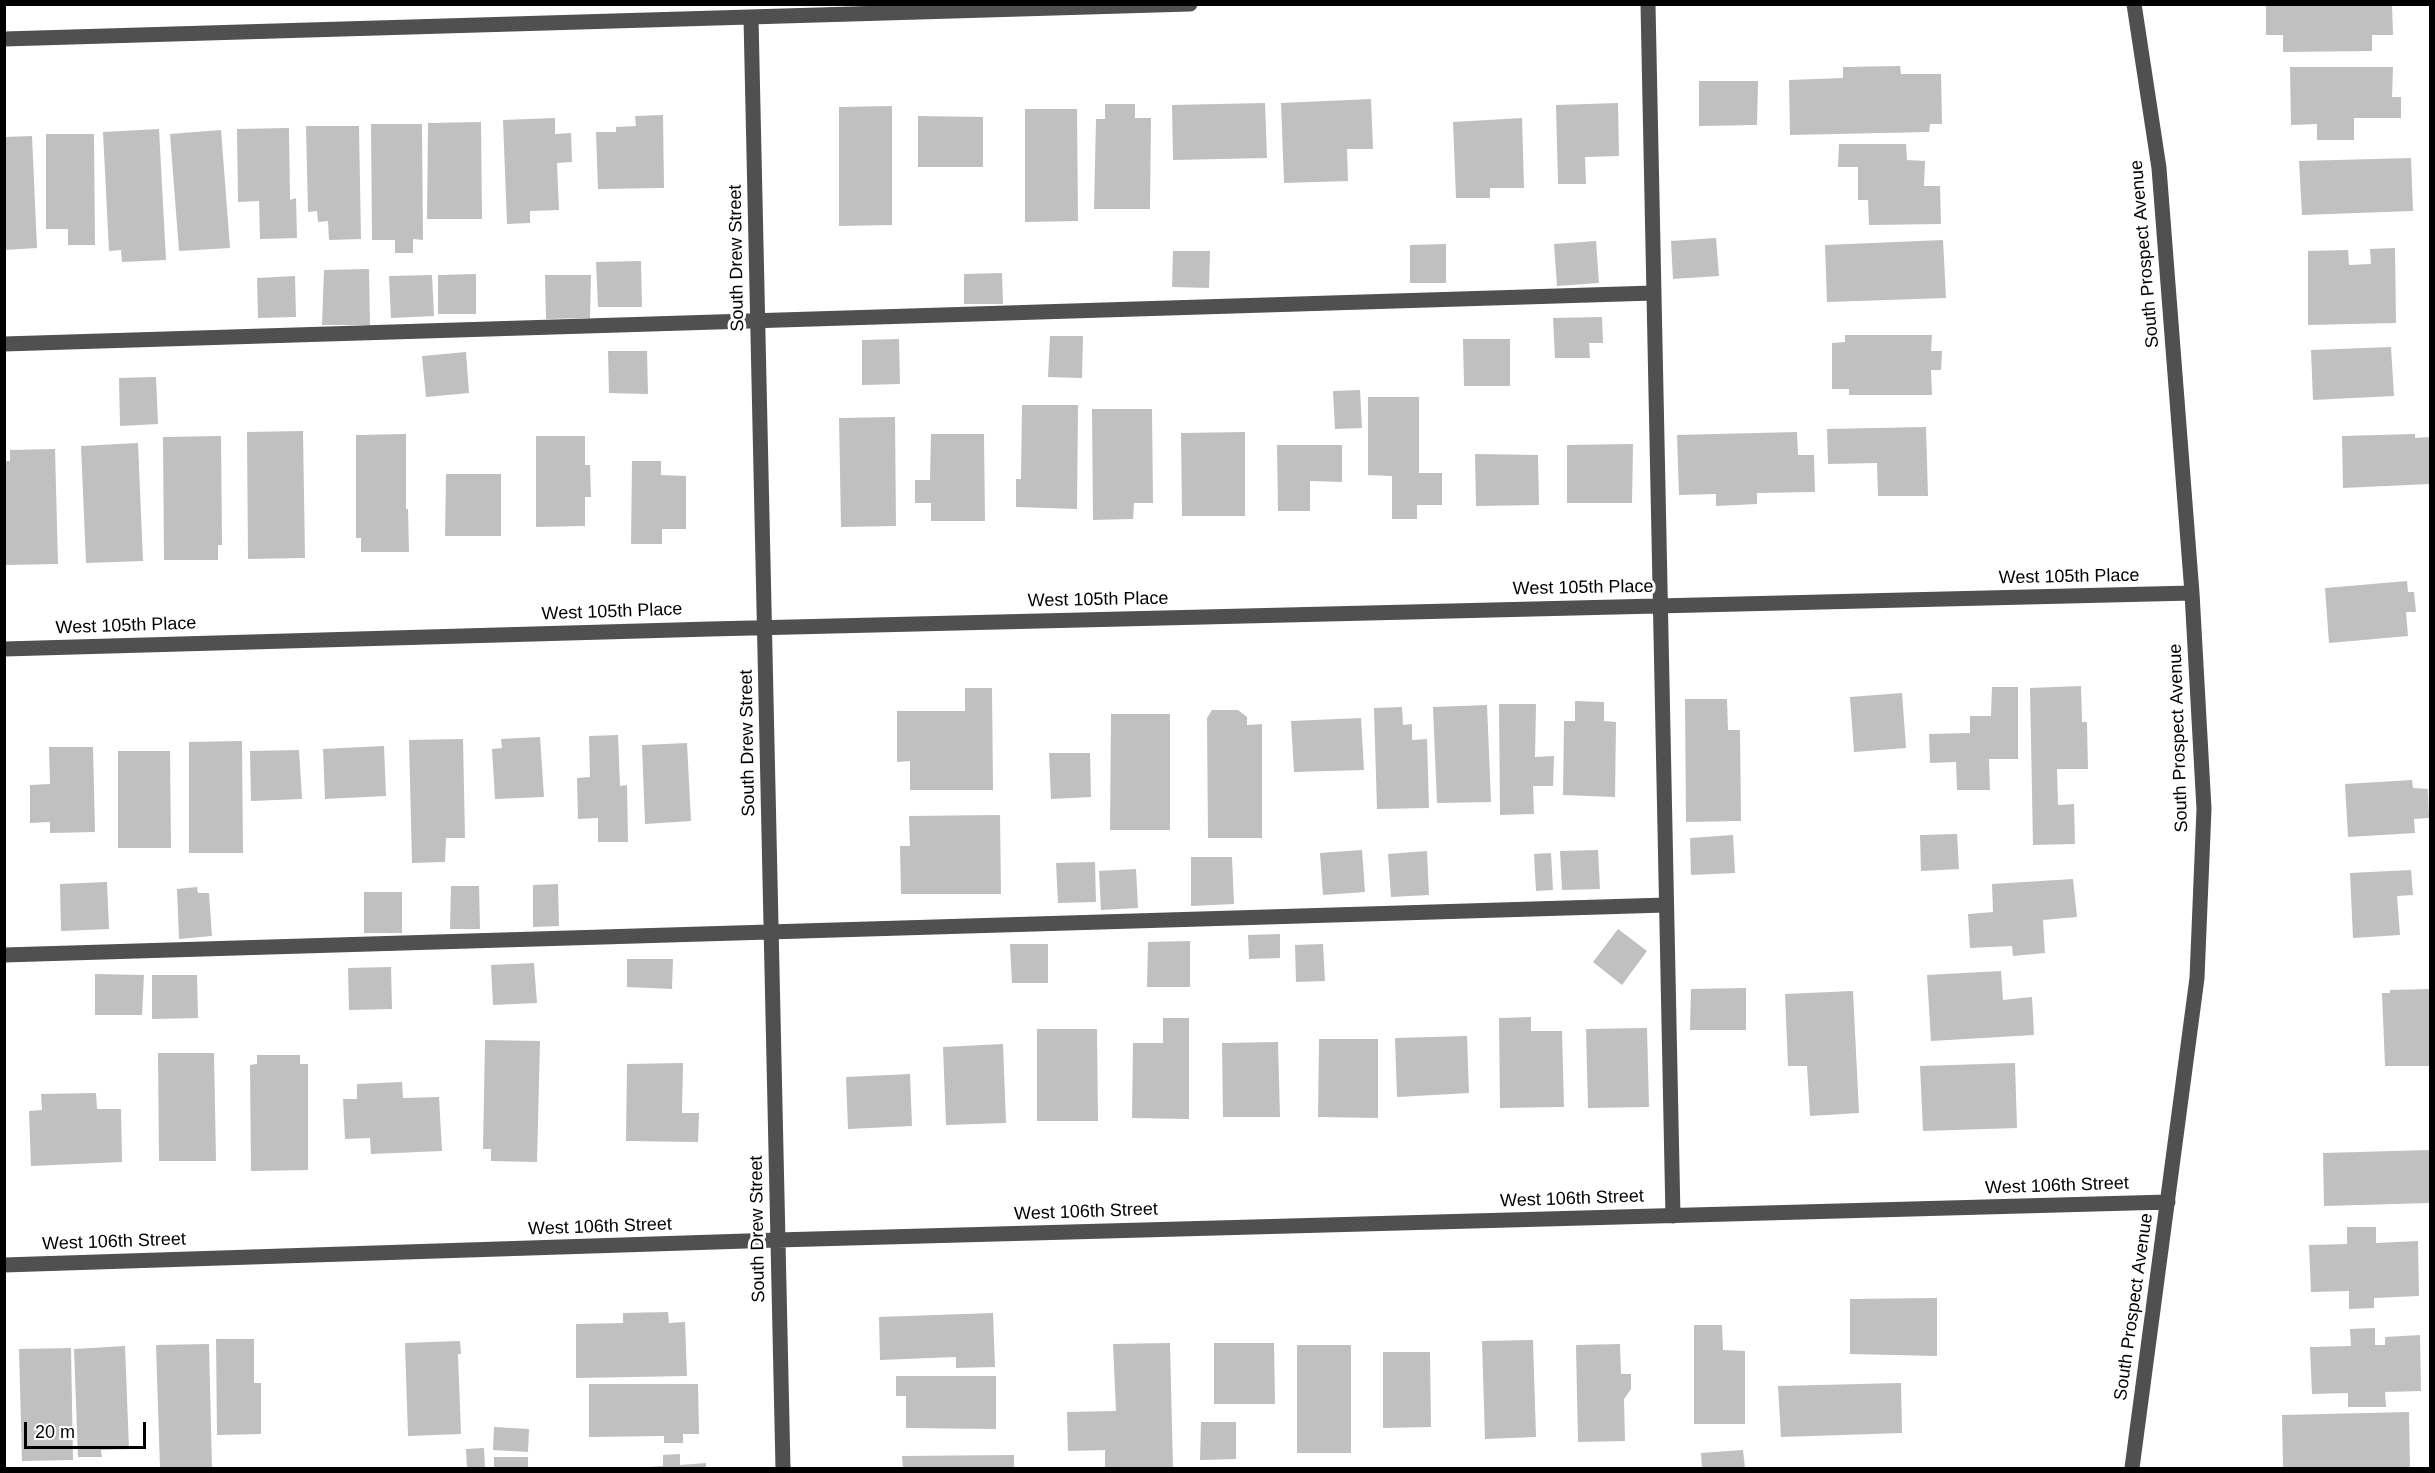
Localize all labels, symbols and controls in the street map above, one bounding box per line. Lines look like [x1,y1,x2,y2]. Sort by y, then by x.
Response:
street label: South Prospect Avenue [2126,159,2164,349]
street label: South Drew Street [725,184,749,332]
street label: West 105th Place [1998,565,2140,589]
street label: West 105th Place [1512,576,1654,600]
street label: West 105th Place [1027,588,1169,612]
street label: West 105th Place [541,599,683,625]
street label: West 105th Place [55,613,197,639]
street label: South Prospect Avenue [2165,643,2193,833]
street label: South Drew Street [736,669,760,817]
street label: South Drew Street [746,1155,770,1303]
street label: West 106th Street [1985,1173,2129,1199]
street label: West 106th Street [1500,1186,1644,1212]
street label: West 106th Street [1014,1199,1158,1225]
street label: South Prospect Avenue [2110,1212,2158,1402]
street label: West 106th Street [528,1214,672,1240]
street label: West 106th Street [42,1229,186,1255]
scale bar [27,1410,148,1448]
text: 20 m [35,1422,75,1442]

